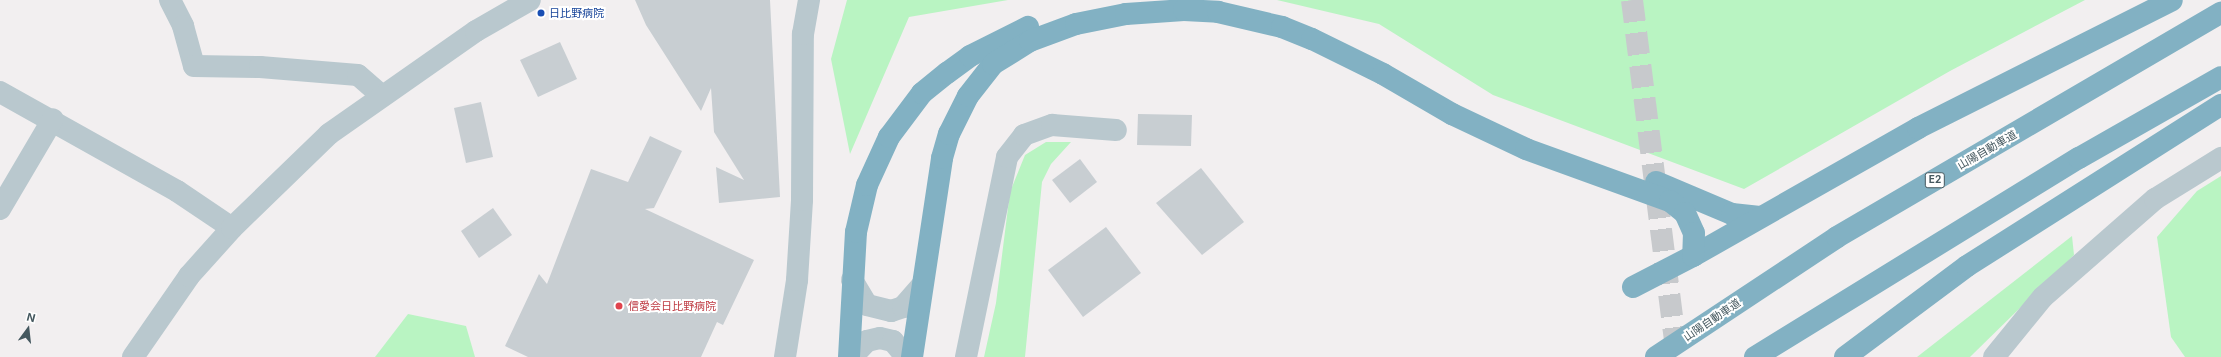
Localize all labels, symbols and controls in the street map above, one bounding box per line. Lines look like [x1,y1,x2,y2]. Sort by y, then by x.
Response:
place label: 日比野病院 [549,6,604,20]
marker: 日比野病院 [536,8,546,18]
street label: 山陽自動車道 [1955,128,2019,172]
road number: E2 [1924,172,1946,188]
street label: 山陽自動車道 [1681,296,1743,344]
place label: 信愛会日比野病院 [628,299,716,313]
marker: 信愛会日比野病院 [613,300,625,312]
north arrow [8,309,48,349]
text: N [25,310,37,325]

